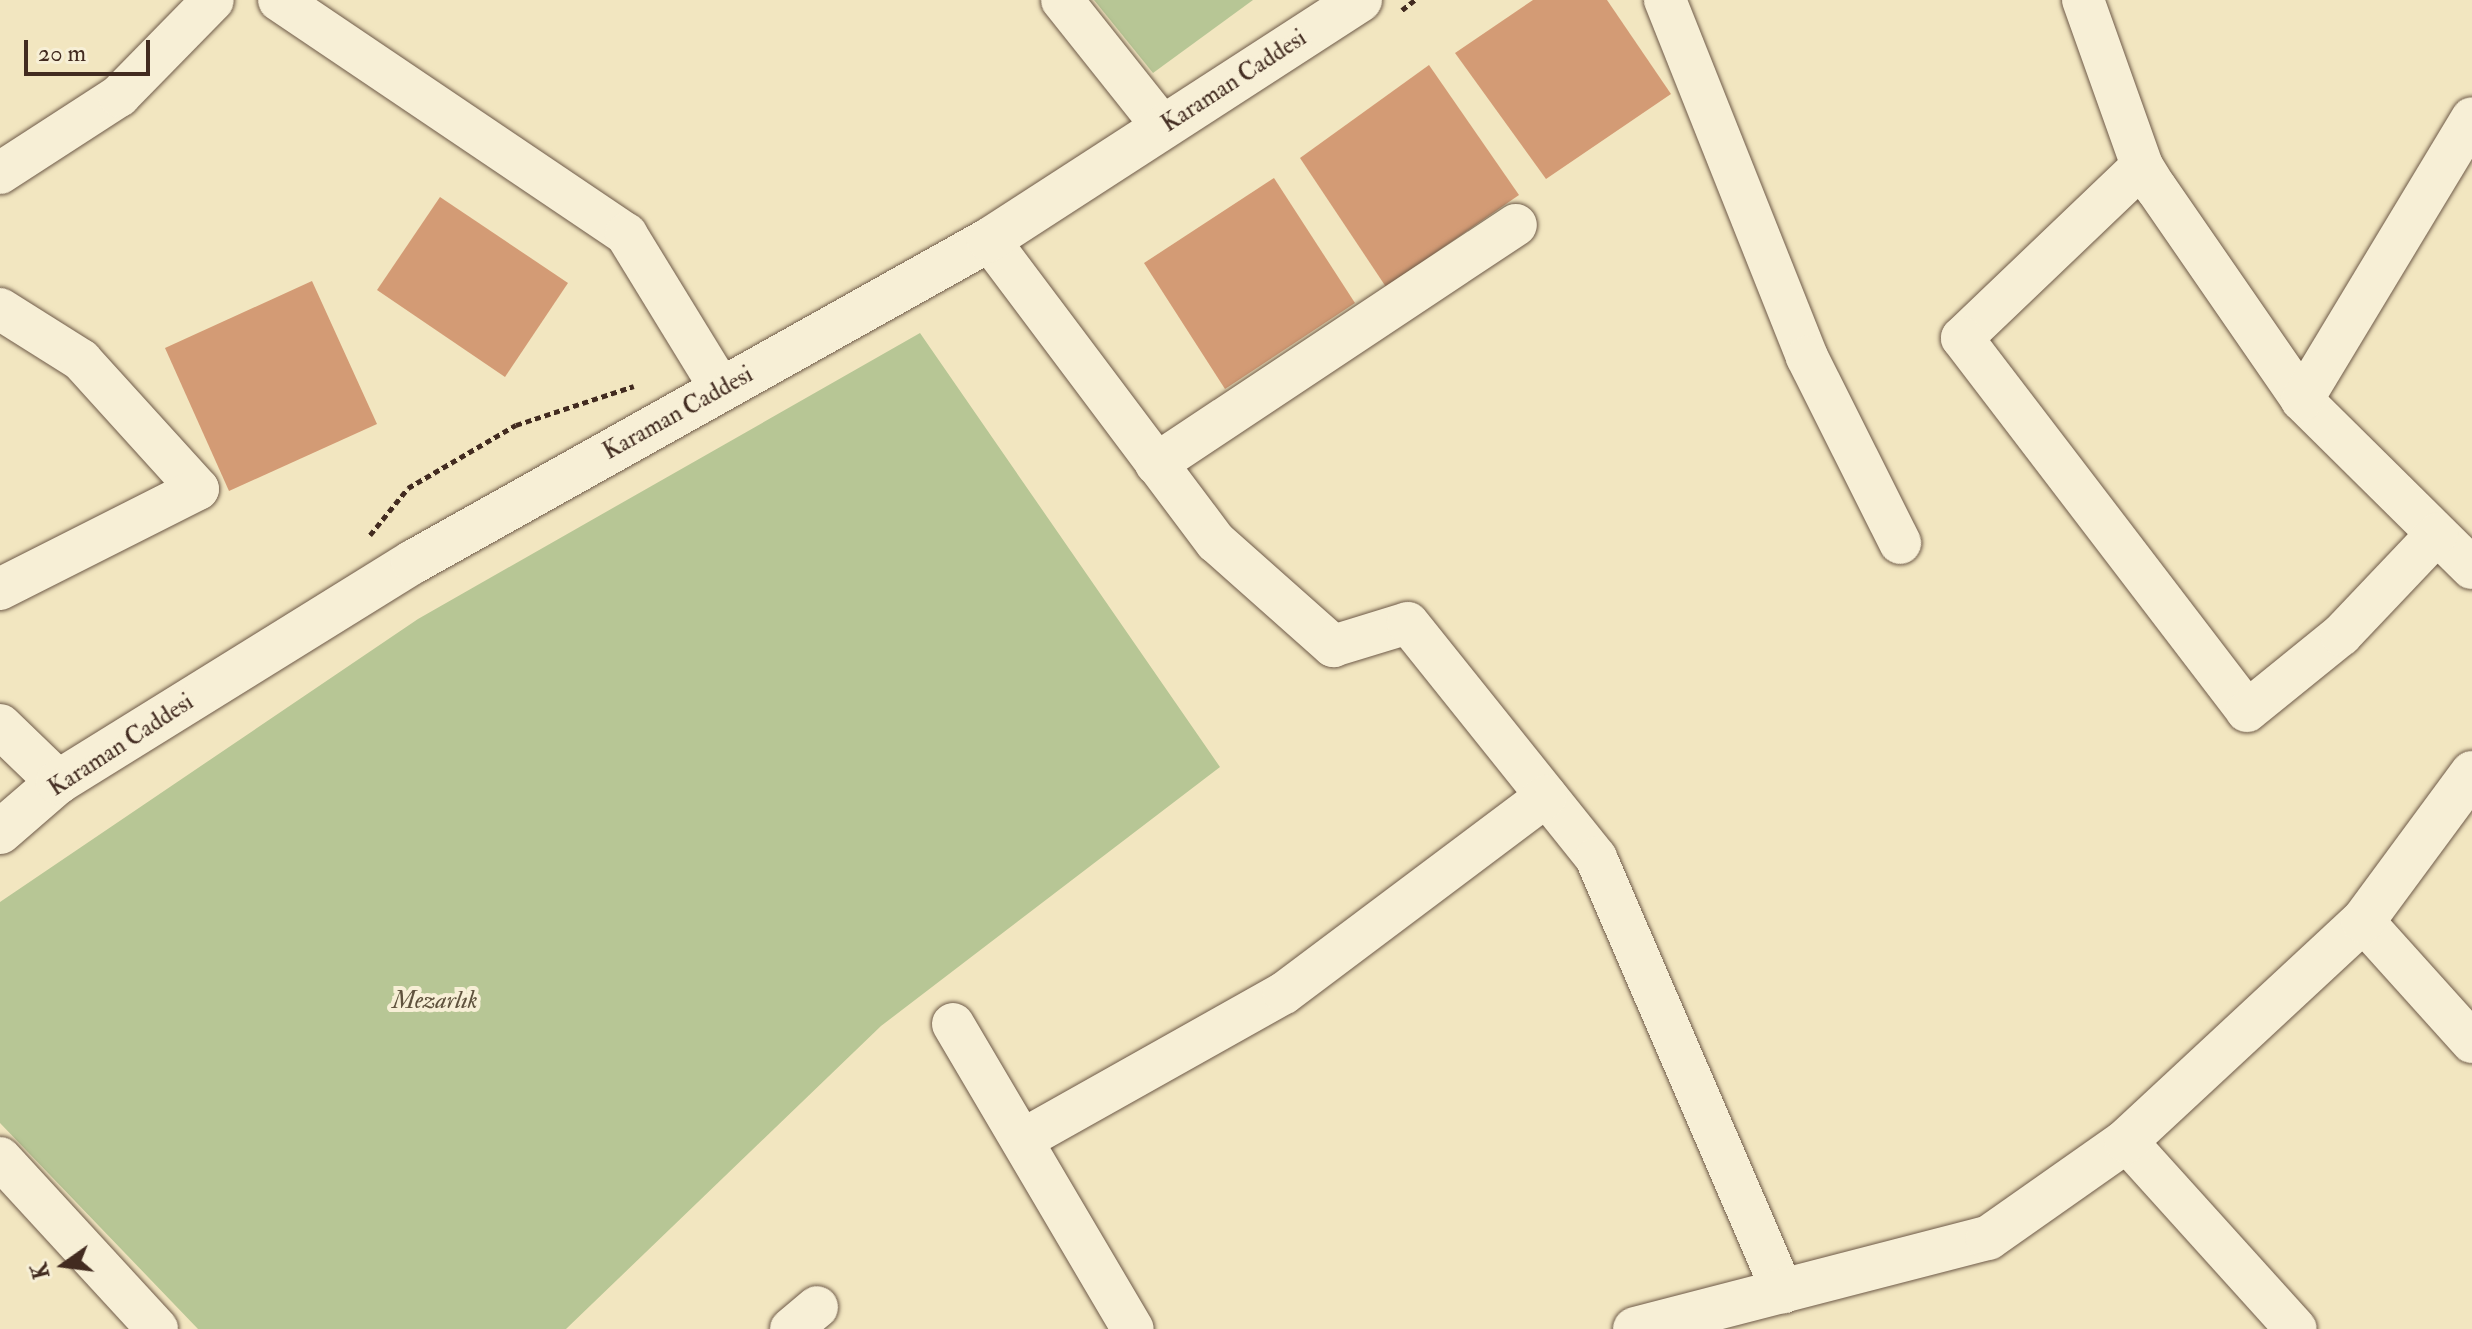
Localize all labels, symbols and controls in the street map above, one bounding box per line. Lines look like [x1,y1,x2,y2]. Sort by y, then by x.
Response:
street label: Karaman Caddesi [1156,23,1312,139]
scale bar [28,24,154,74]
text: 20 m [38,38,86,69]
street label: Karaman Caddesi [598,360,758,466]
street label: Karaman Caddesi [43,687,199,803]
park label: Mezarlık [392,987,478,1015]
north arrow [24,1225,104,1305]
text: K [25,1260,56,1282]

